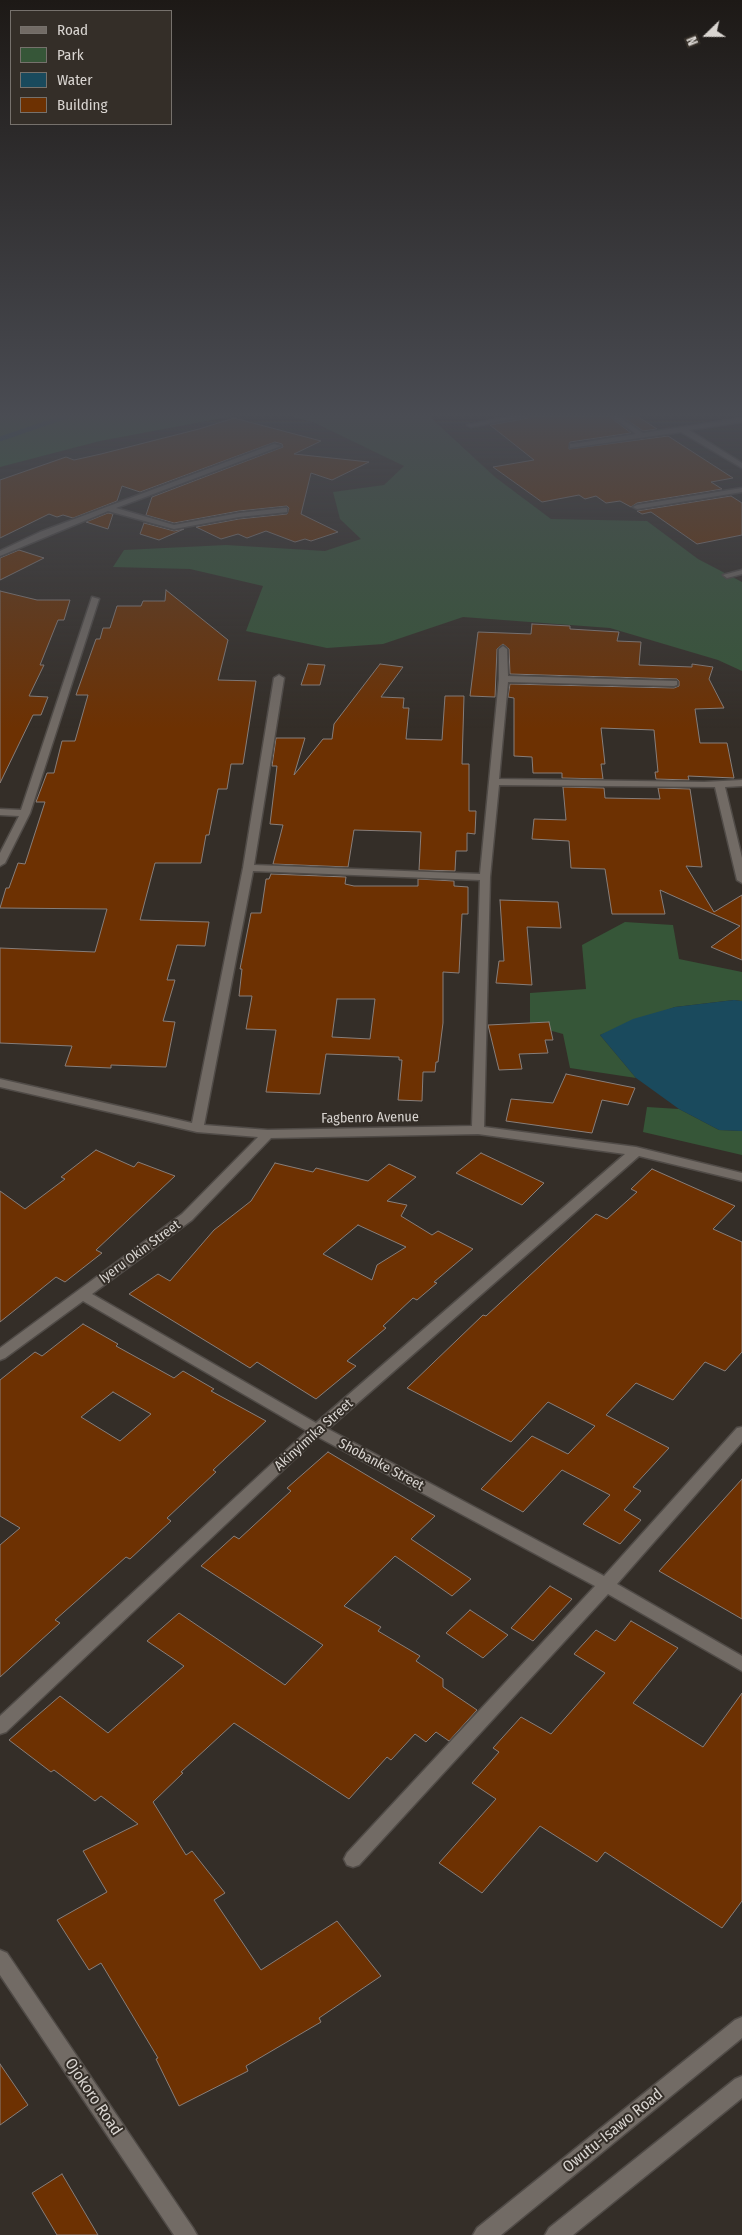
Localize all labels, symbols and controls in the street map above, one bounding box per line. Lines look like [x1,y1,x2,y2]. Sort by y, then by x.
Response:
legend [10,10,172,125]
north arrow [682,10,732,60]
text: Road [57,21,88,39]
text: N [683,34,702,48]
text: Park [57,46,84,64]
text: Water [57,71,92,89]
text: Building [57,96,108,114]
street label: Fagbenro Avenue [321,1109,419,1127]
street label: Iyeru Okin Street [96,1217,184,1287]
street label: Akinyimika Street [271,1395,357,1475]
street label: Shobanke Street [335,1435,427,1495]
street label: Ojokoro Road [60,2055,126,2139]
street label: Owutu-Isawo Road [559,2085,667,2177]

